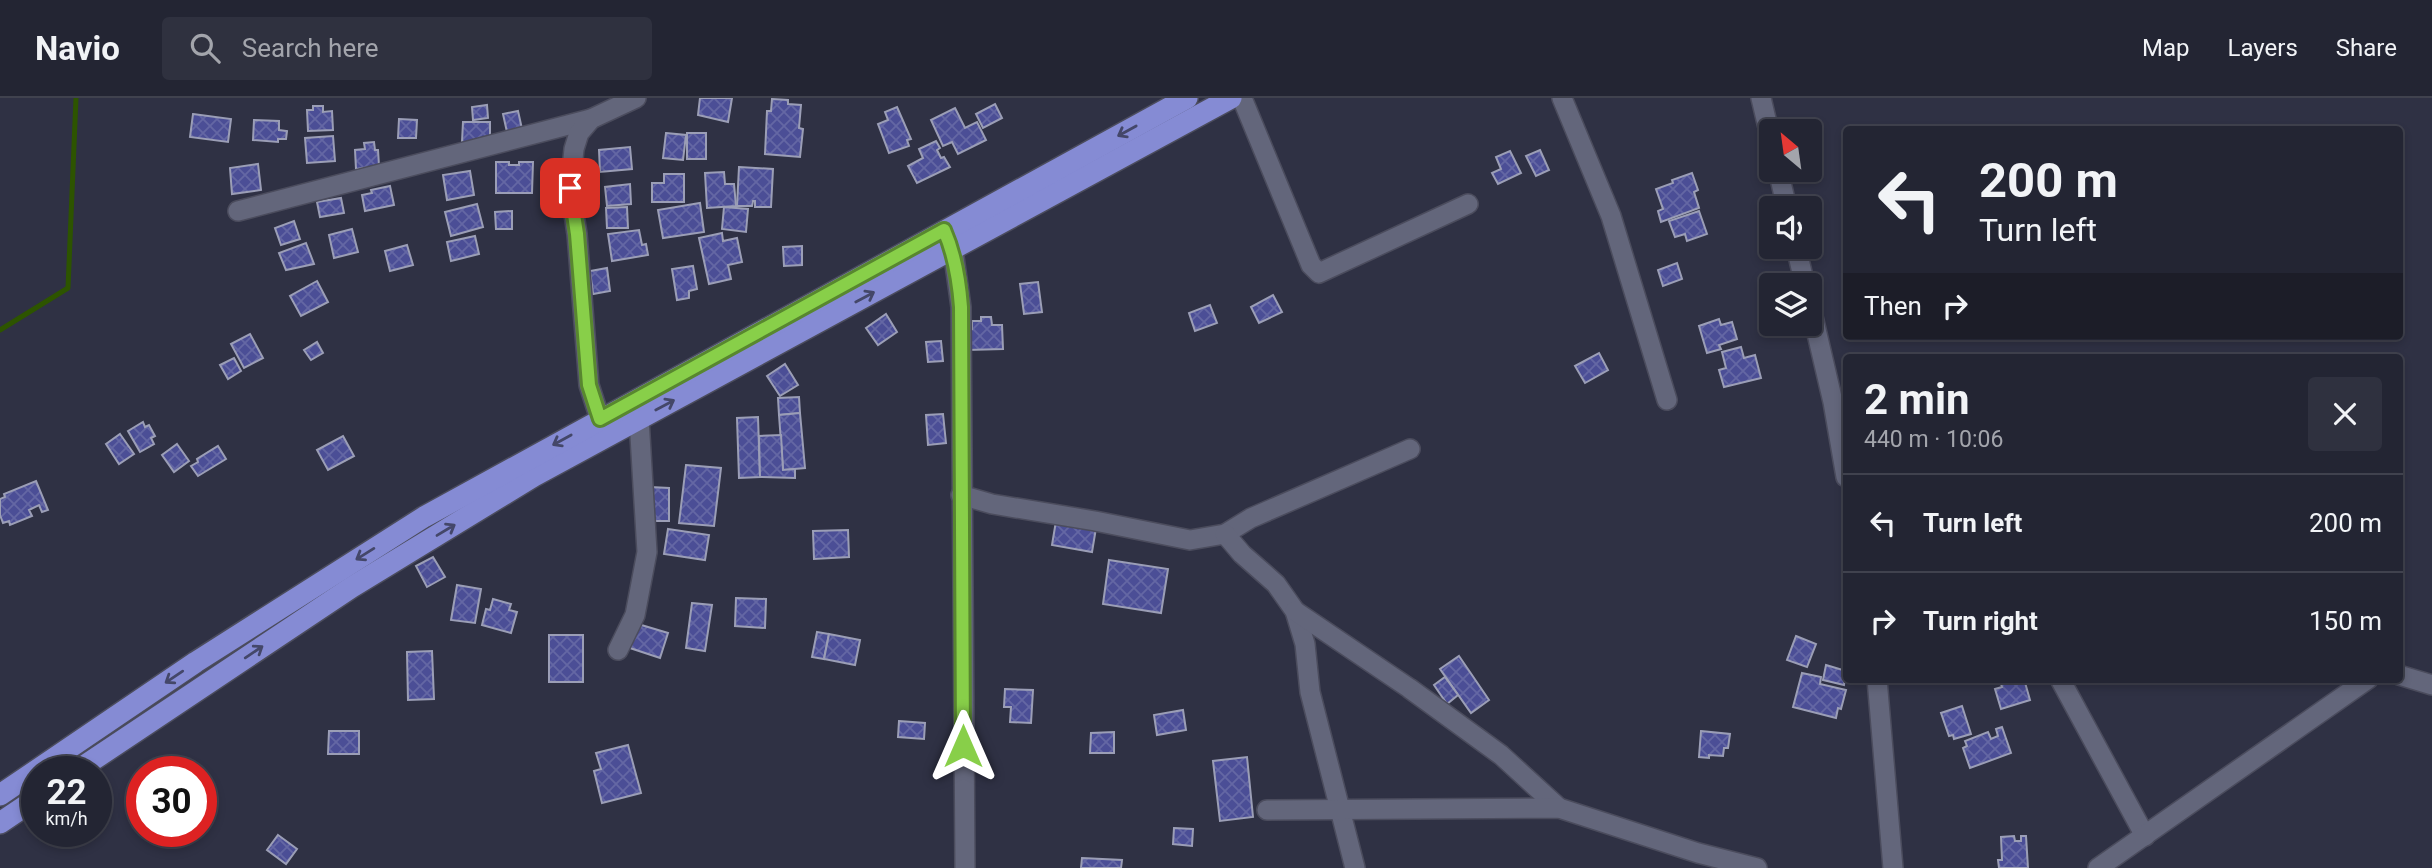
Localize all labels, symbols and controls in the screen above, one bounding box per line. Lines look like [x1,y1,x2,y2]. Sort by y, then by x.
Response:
search box [162,17,652,80]
text: Navio [35,29,120,68]
icon: search [186,29,224,67]
text: Search here [242,33,379,63]
text: Map [2142,34,2190,62]
text: Layers [2228,34,2298,62]
text: Share [2336,34,2397,62]
north arrow [1759,119,1822,182]
map controls [1759,119,1822,336]
one-way arrow [1117,125,1138,138]
text: 200 m [1979,152,2118,209]
icon: left [1864,154,1955,245]
pin [540,158,600,218]
icon: arrive [551,169,589,207]
button: sound [1759,196,1822,259]
text: Turn left [1979,211,2097,249]
button: layers [1759,273,1822,336]
icon: right [1936,287,1974,325]
one-way arrow [854,290,875,303]
text: Then [1864,291,1922,321]
text: 2 min [1864,375,1970,424]
button: close [2308,377,2382,451]
one-way arrow [654,398,675,412]
text: 440 m · 10:06 [1864,426,2003,453]
one-way arrow [553,433,573,447]
icon: left [1864,504,1902,542]
text: Turn left [1923,508,2022,538]
text: 200 m [2309,508,2382,538]
one-way arrow [435,522,455,536]
one-way arrow [356,547,376,561]
icon: right [1864,602,1902,640]
text: Turn right [1923,606,2038,636]
text: 150 m [2309,606,2382,636]
one-way arrow [244,645,263,659]
one-way arrow [165,670,184,684]
position arrow [926,709,1000,783]
speed limit sign: 30 [126,756,217,847]
text: 22 [46,772,87,813]
text: km/h [45,808,88,829]

